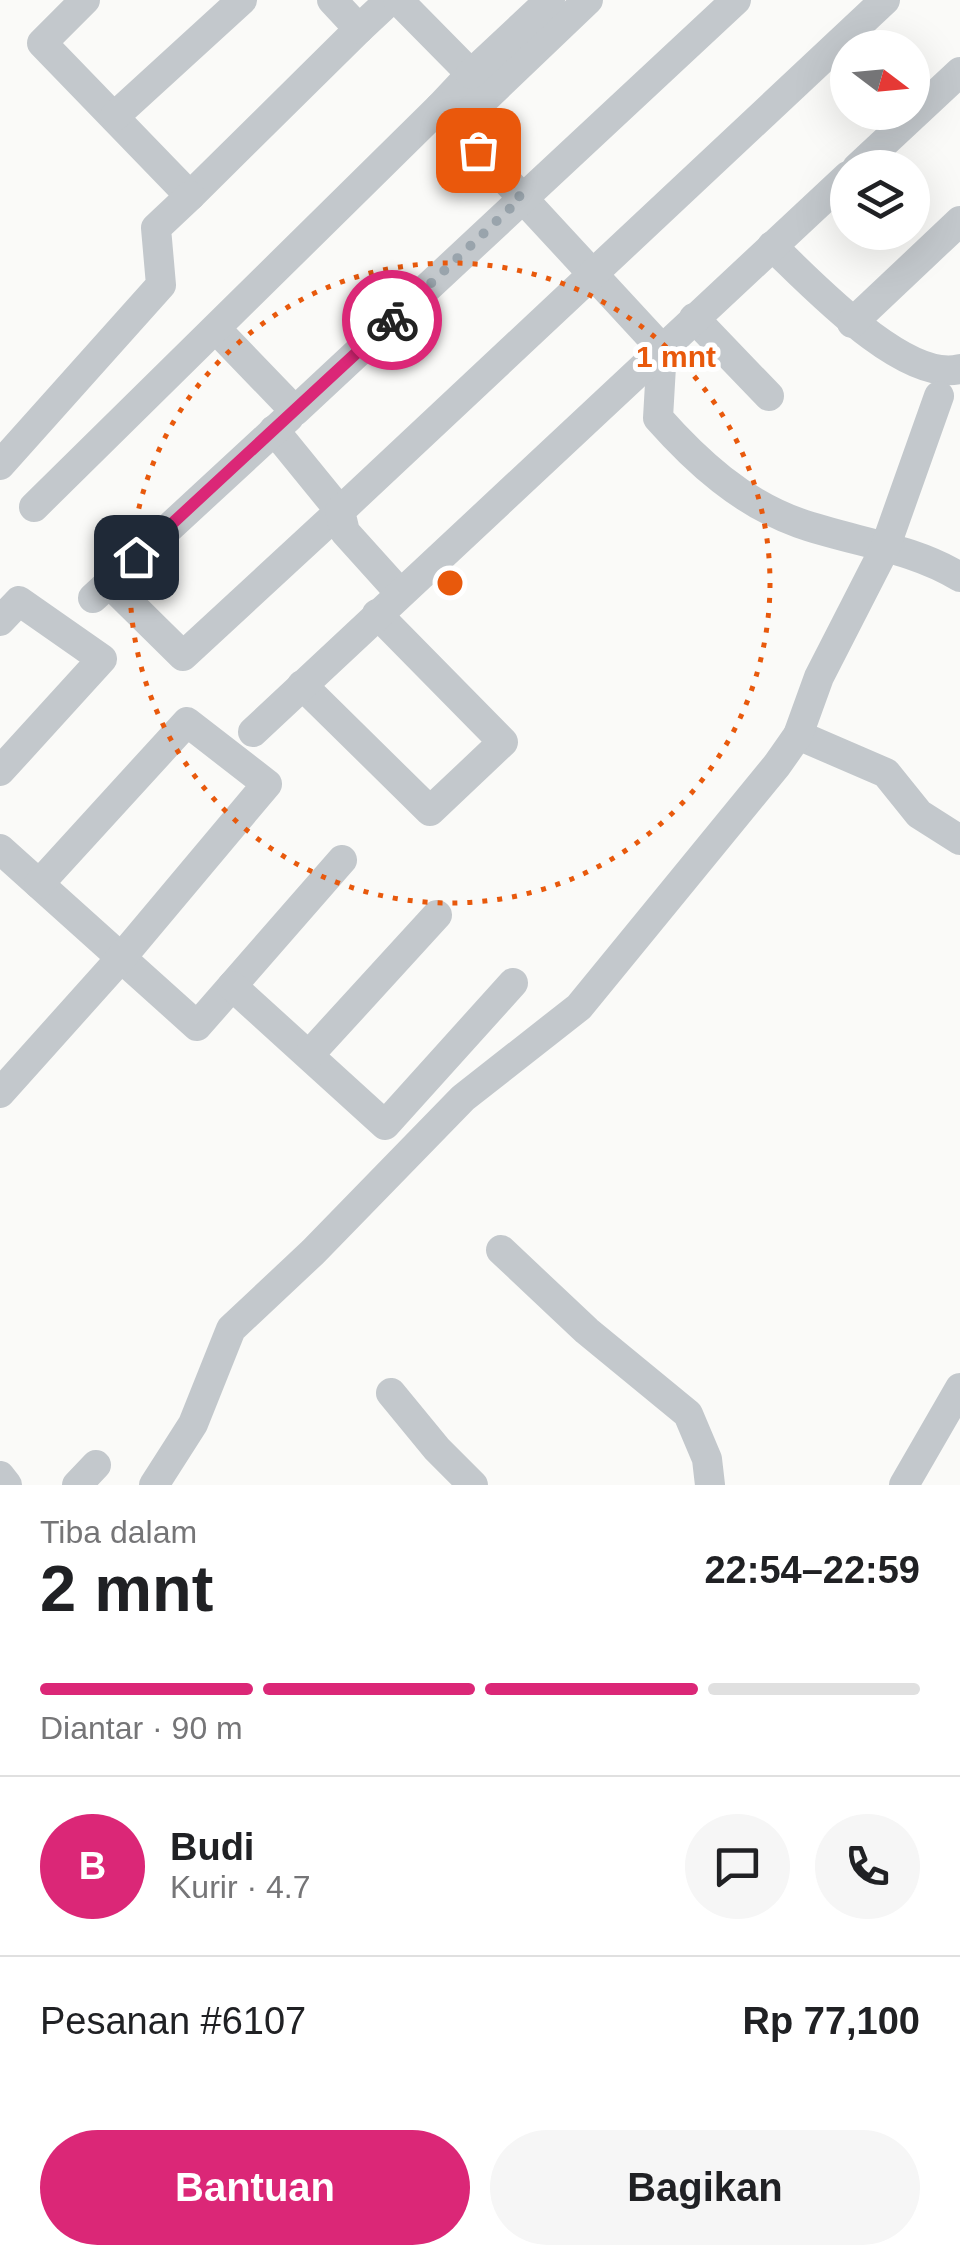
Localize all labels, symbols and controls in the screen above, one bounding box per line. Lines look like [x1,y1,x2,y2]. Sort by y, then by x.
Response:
north arrow [830,30,930,130]
map controls [830,30,930,250]
pin [436,108,521,193]
icon: bag [451,123,506,178]
button: layers [830,150,930,250]
courier [342,270,442,370]
icon: bike [365,293,420,348]
text: 1 mnt [636,340,716,373]
pin [94,515,179,600]
icon: home [109,530,164,585]
centre of rings [432,565,468,601]
text: Tiba dalam [40,1514,197,1550]
text: 22:54–22:59 [704,1549,920,1591]
text: 2 mnt [40,1552,213,1625]
text: Diantar · 90 m [40,1710,243,1746]
button: chat [685,1814,790,1919]
button: phone [815,1814,920,1919]
text: Budi [170,1826,254,1868]
text: B [79,1845,106,1887]
text: Kurir · 4.7 [170,1869,310,1905]
text: Pesanan #6107 [40,2000,306,2042]
text: Rp 77,100 [743,2000,920,2042]
button: Bantuan [40,2130,470,2245]
button: Bagikan [490,2130,920,2245]

